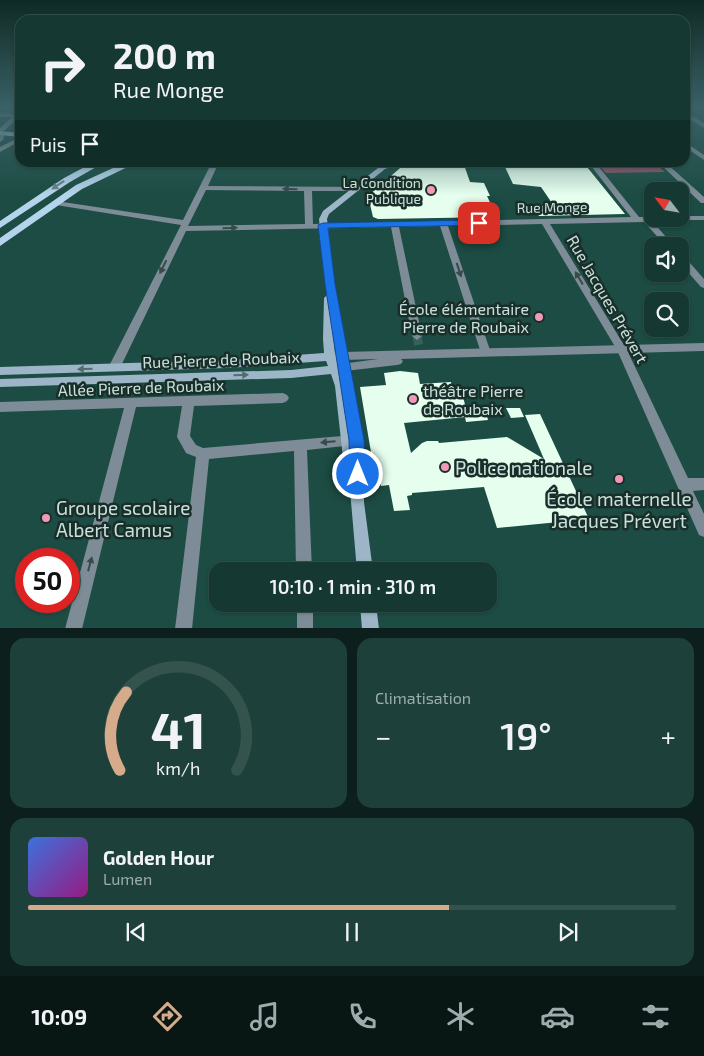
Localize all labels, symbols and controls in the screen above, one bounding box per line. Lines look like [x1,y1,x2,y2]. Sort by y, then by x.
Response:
text: 200 m [113,34,216,76]
icon: right [30,35,95,100]
text: Rue Monge [113,76,224,102]
icon: arrive [76,130,104,158]
text: Puis [30,133,66,156]
place label: La Condition Publique [343,174,421,207]
one-way arrow [52,180,65,190]
north arrow [644,182,689,228]
map controls [644,182,689,337]
marker: La Condition Publique [425,184,437,196]
one-way arrow [282,185,298,193]
street label: Rue Monge [516,198,588,216]
pin [458,202,500,244]
icon: arrive [465,209,493,237]
one-way arrow [223,223,239,231]
street label: Rue Jacques Prévert [564,231,652,367]
button: sound [644,237,689,282]
one-way arrow [159,259,167,274]
one-way arrow [455,263,463,278]
one-way arrow [574,271,583,284]
button: search [644,292,689,337]
place label: École élémentaire Pierre de Roubaix [399,299,530,336]
marker: École élémentaire Pierre de Roubaix [533,311,545,323]
street label: Rue Pierre de Roubaix [142,347,301,371]
one-way arrow [76,365,92,373]
one-way arrow [233,371,249,379]
street label: Allée Pierre de Roubaix [57,375,225,399]
place label: théâtre Pierre de Roubaix [423,381,523,418]
marker: théâtre Pierre de Roubaix [407,393,419,405]
one-way arrow [320,439,336,447]
position arrow [331,447,383,499]
place label: Police nationale [455,456,592,479]
marker: Police nationale [439,461,451,473]
marker: École maternelle Jacques Prévert [613,473,625,485]
place label: École maternelle Jacques Prévert [546,487,692,532]
place label: Groupe scolaire Albert Camus [56,496,190,541]
marker: Groupe scolaire Albert Camus [40,512,52,524]
speed limit sign: 50 [15,548,80,613]
one-way arrow [86,557,94,572]
text: 10:10 · 1 min · 310 m [270,575,436,598]
text: Climatisation [375,688,471,707]
text: 41 [151,697,206,759]
text: 19° [500,712,552,758]
text: − [375,719,391,753]
text: + [661,719,676,753]
text: km/h [156,757,201,779]
text: Golden Hour [103,846,214,869]
text: Lumen [103,869,152,888]
icon: previous [122,918,150,946]
icon: pause [338,918,366,946]
icon: next [554,918,582,946]
icon: directions [150,999,185,1034]
icon: music [247,999,282,1034]
icon: phone [345,999,380,1034]
icon: climate [443,999,478,1034]
icon: car [540,999,575,1034]
icon: filters [638,999,673,1034]
text: 10:09 [31,1003,87,1029]

